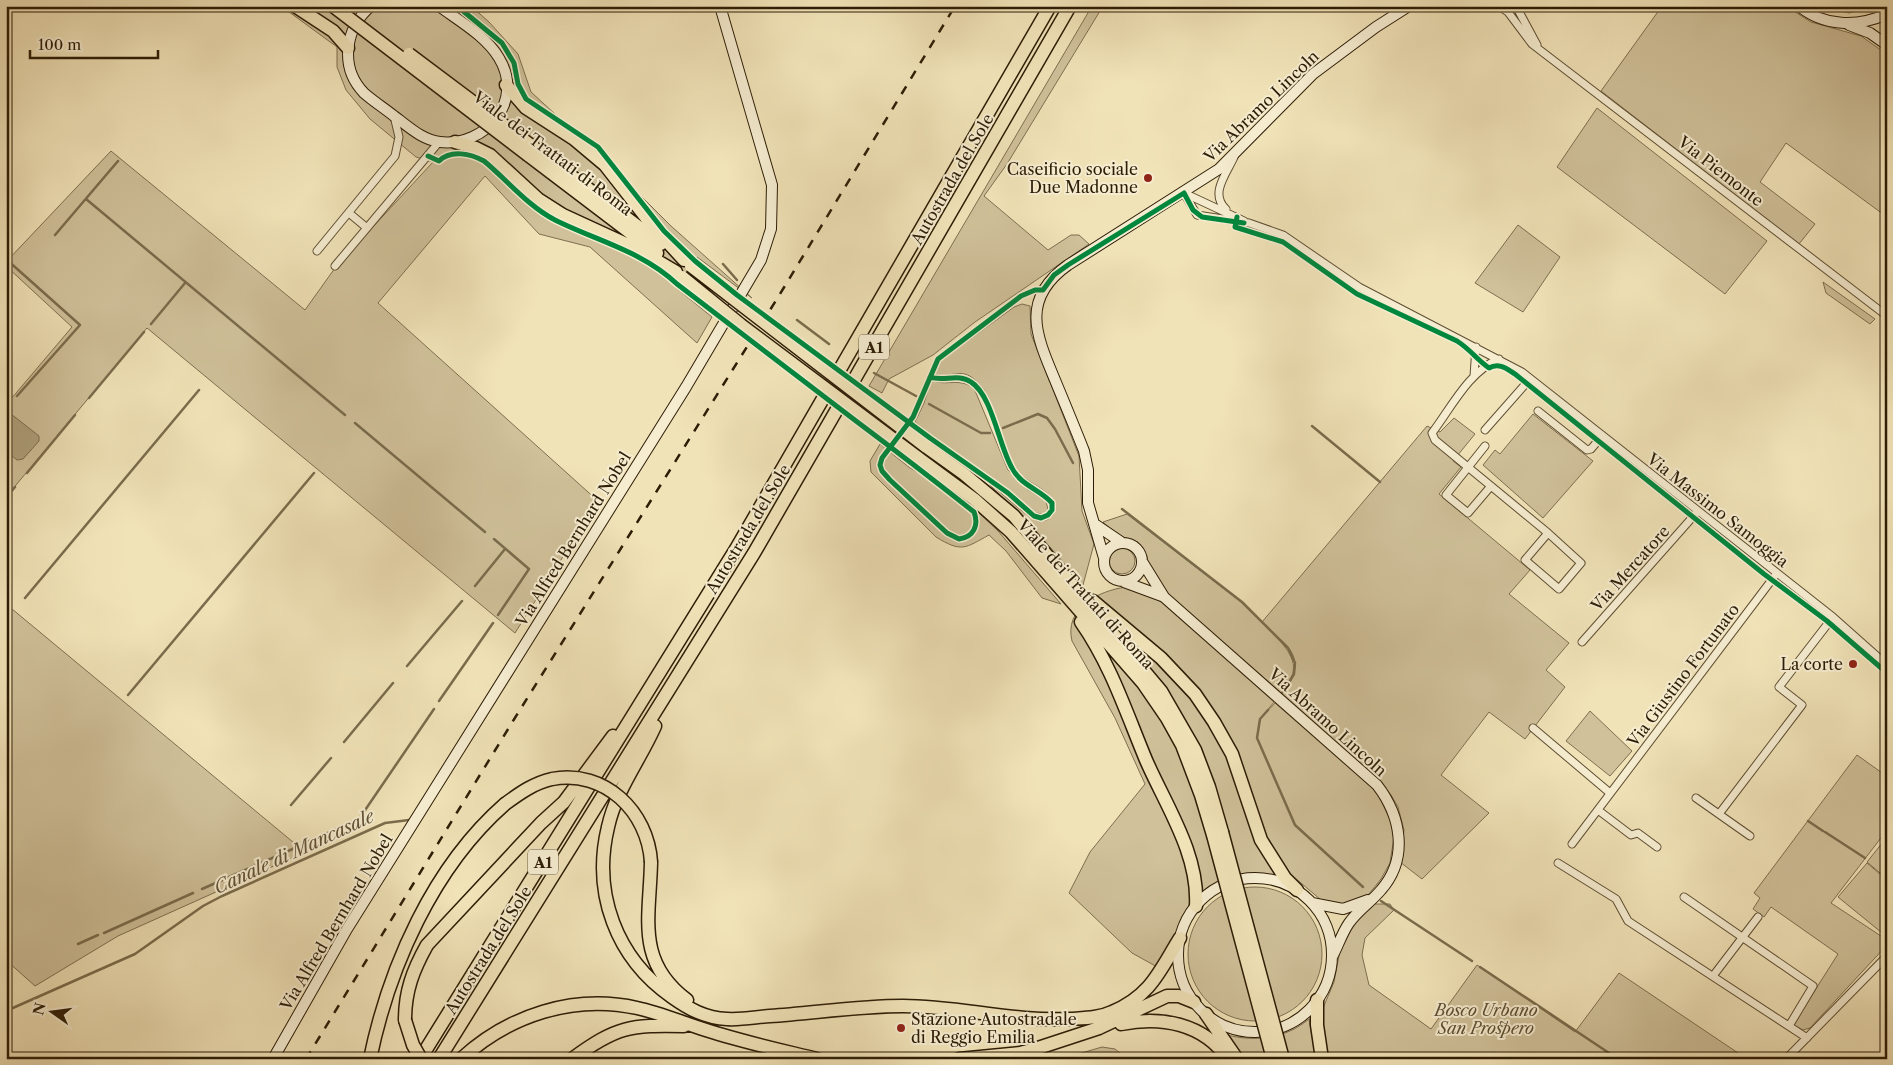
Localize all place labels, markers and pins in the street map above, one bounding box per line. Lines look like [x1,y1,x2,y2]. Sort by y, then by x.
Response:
place label: Caseificio sociale Due Madonne [1007,159,1138,197]
marker: Caseificio sociale Due Madonne [1142,172,1154,184]
place label: La corte [1780,654,1843,674]
marker: La corte [1847,658,1859,670]
place label: Stazione Autostradale di Reggio Emilia [911,1009,1077,1047]
marker: Stazione Autostradale di Reggio Emilia [895,1022,907,1034]

